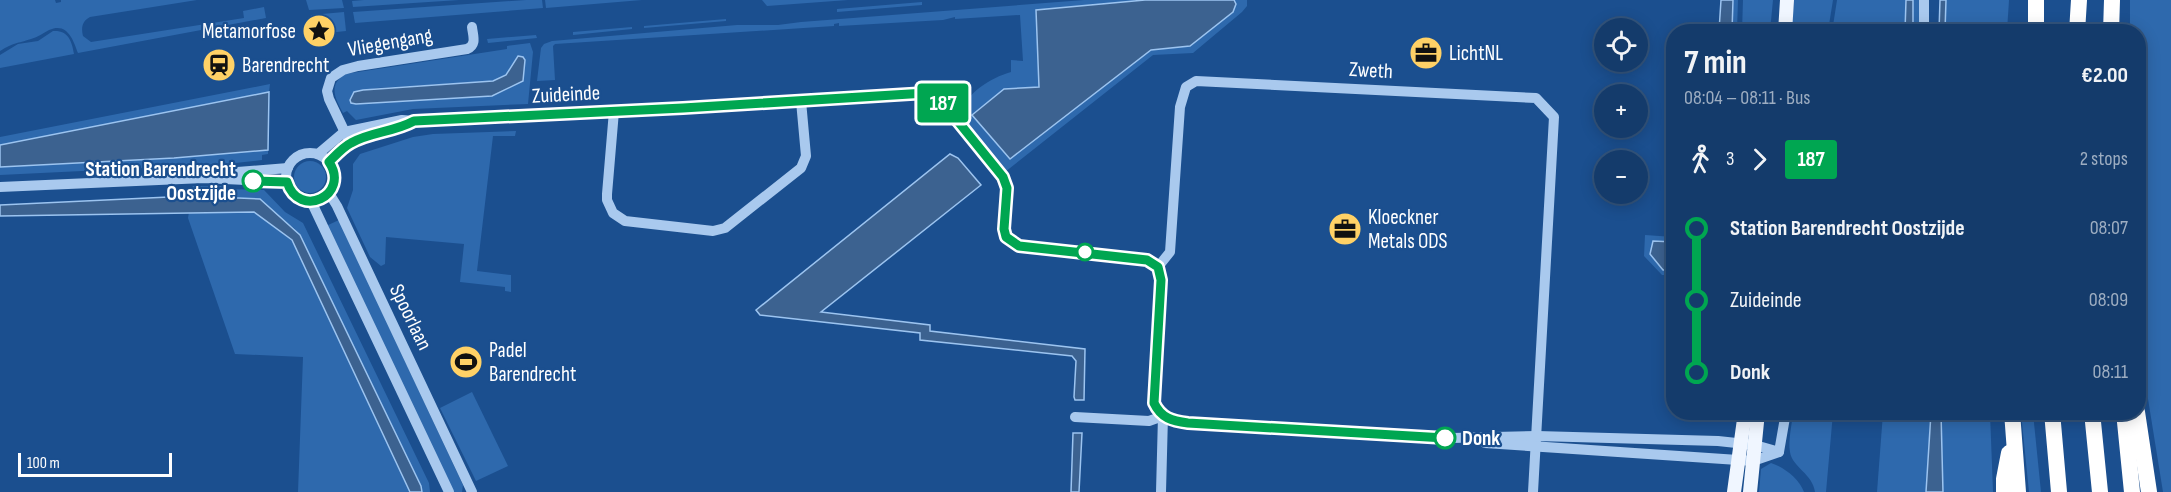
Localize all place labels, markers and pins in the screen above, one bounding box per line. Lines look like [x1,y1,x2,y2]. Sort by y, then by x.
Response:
place icon: Metamorfose [301,13,337,49]
place label: Metamorfose [202,19,296,44]
office icon: LichtNL [1408,35,1444,71]
place label: LichtNL [1449,41,1503,66]
station icon: Barendrecht [201,47,237,83]
place label: Barendrecht [242,53,329,78]
place label: Station Barendrecht Oostzijde [85,157,236,206]
marker: Station Barendrecht Oostzijde [242,170,264,192]
place label: Kloeckner Metals ODS [1368,205,1448,254]
office icon: Kloeckner Metals ODS [1327,211,1363,247]
unlabelled marker [1076,243,1094,261]
place label: Padel Barendrecht [489,338,576,387]
sports icon: Padel Barendrecht [448,344,484,380]
place label: Donk [1462,426,1500,451]
marker: Donk [1434,427,1456,449]

